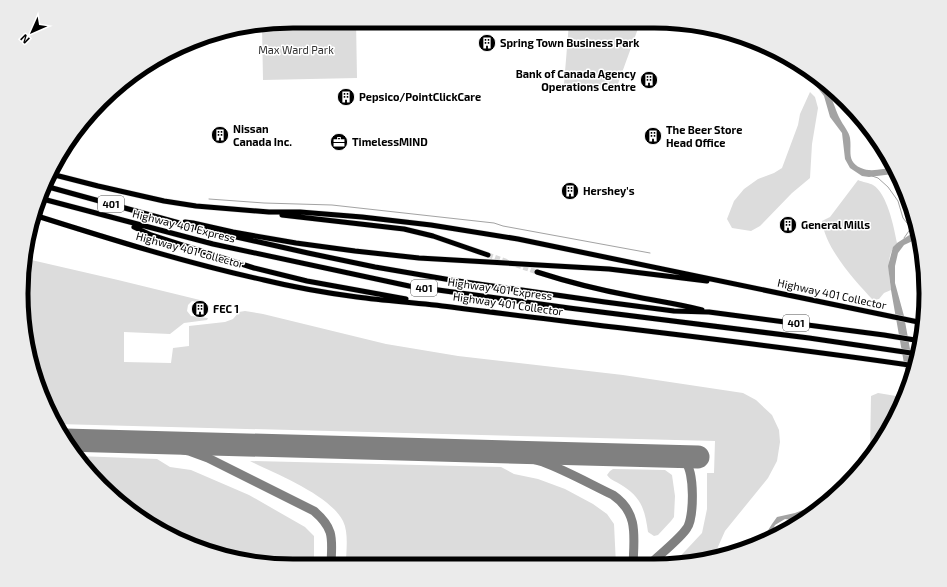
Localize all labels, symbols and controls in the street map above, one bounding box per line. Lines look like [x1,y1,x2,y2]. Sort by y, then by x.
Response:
north arrow [12,12,52,52]
text: N [17,32,32,47]
building icon: Spring Town Business Park [477,33,497,53]
place label: Spring Town Business Park [500,36,640,49]
park label: Max Ward Park [258,43,334,56]
place label: Bank of Canada Agency Operations Centre [516,67,637,93]
building icon: Bank of Canada Agency Operations Centre [639,70,659,90]
building icon: Pepsico/PointClickCare [336,87,356,107]
place label: Pepsico/PointClickCare [359,90,481,103]
place label: Nissan Canada Inc. [233,122,292,148]
place label: The Beer Store Head Office [666,123,742,149]
building icon: Nissan Canada Inc. [210,125,230,145]
building icon: The Beer Store Head Office [643,126,663,146]
office icon: TimelessMIND [329,132,349,152]
place label: TimelessMIND [352,135,428,148]
building icon: Hershey's [560,181,580,201]
place label: Hershey's [583,184,635,198]
road number: 401 [98,196,124,212]
street label: Highway 401 Express [131,206,237,245]
building icon: General Mills [778,215,798,235]
place label: General Mills [801,218,870,231]
street label: Highway 401 Collector [135,229,246,270]
street label: Highway 401 Express [447,275,554,302]
street label: Highway 401 Collector [776,276,888,312]
road number: 401 [411,280,437,296]
street label: Highway 401 Collector [452,289,565,318]
building icon: FEC 1 [190,299,210,319]
place label: FEC 1 [213,302,239,315]
road number: 401 [783,315,809,331]

